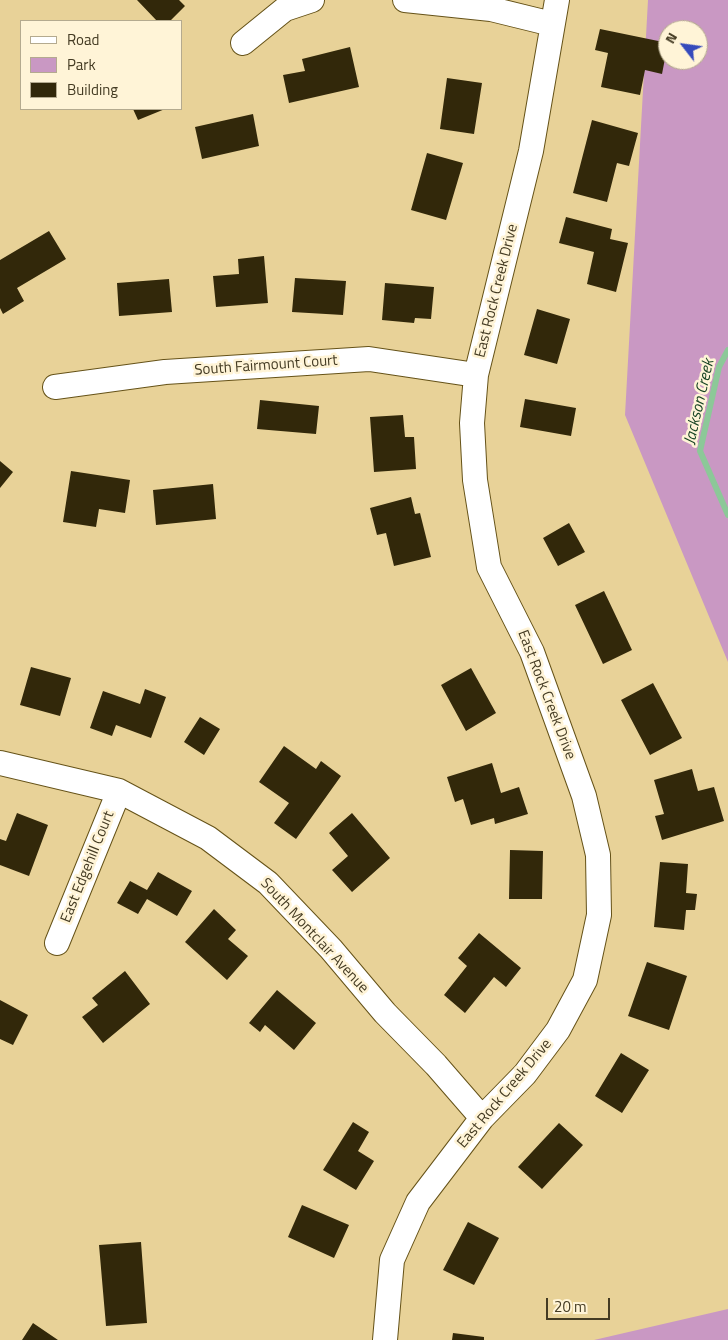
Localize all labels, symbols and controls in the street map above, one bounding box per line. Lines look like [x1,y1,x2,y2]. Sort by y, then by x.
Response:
legend [20,20,182,110]
north arrow [658,20,708,70]
text: Road [67,28,99,51]
text: N [659,28,682,47]
text: Park [67,53,96,76]
text: Building [67,78,118,101]
street label: East Rock Creek Drive [472,222,522,360]
street label: South Fairmount Court [194,352,338,380]
water label: Jackson Creek [681,358,719,446]
street label: East Rock Creek Drive [513,628,579,762]
street label: East Edgehill Court [57,809,119,925]
street label: South Montclair Avenue [256,875,372,997]
street label: East Rock Creek Drive [454,1036,556,1152]
scale bar [548,1288,612,1320]
text: 20 m [554,1295,587,1318]

